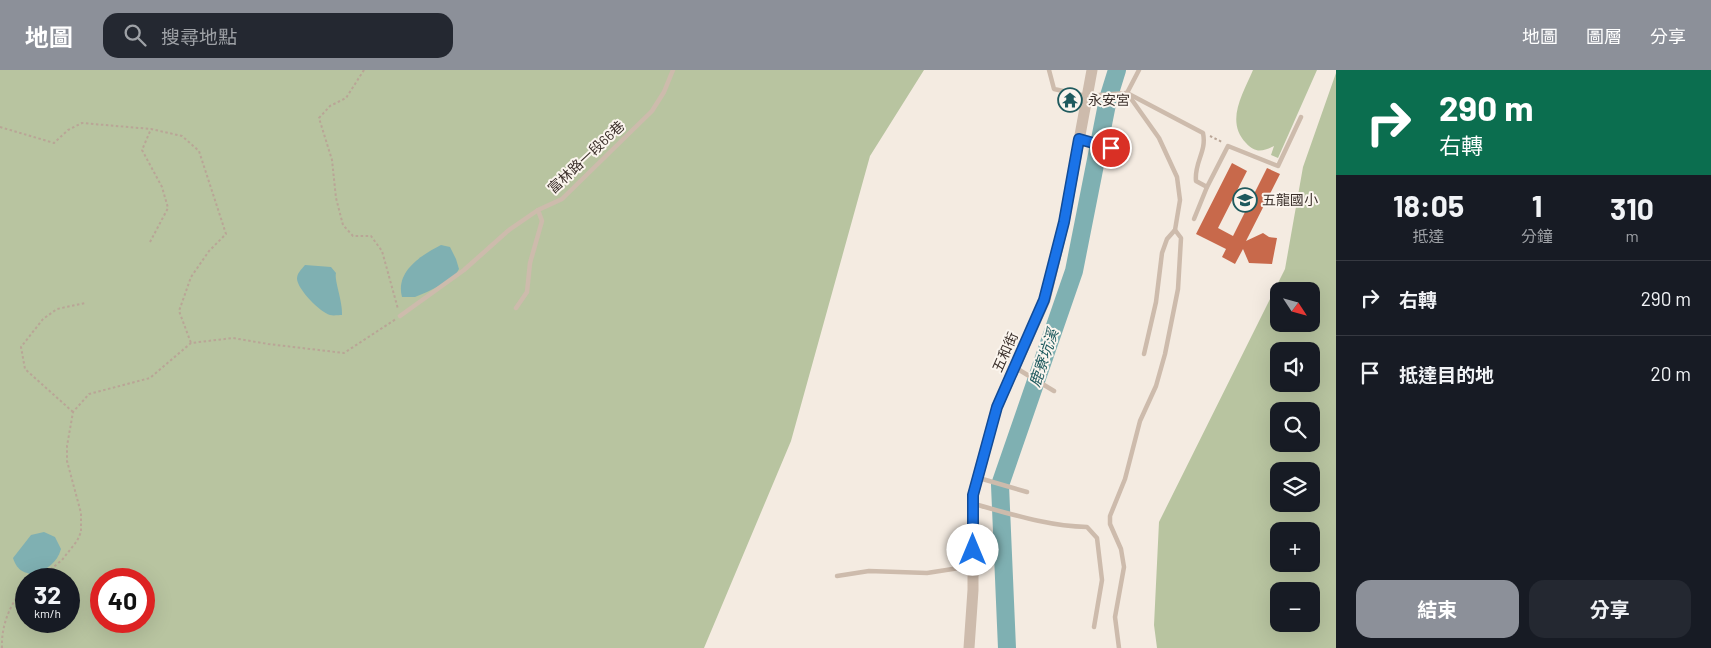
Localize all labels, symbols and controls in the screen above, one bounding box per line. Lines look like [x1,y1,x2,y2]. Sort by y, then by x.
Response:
search box [103,13,453,58]
icon: search [121,21,149,49]
text: 地圖 [25,22,73,51]
text: 搜尋地點 [161,25,237,48]
text: 地圖 [1522,25,1558,47]
text: 圖層 [1586,25,1622,47]
text: 分享 [1650,25,1686,47]
text: 290 m [1439,86,1533,128]
temple icon: 永安宮 [1057,87,1083,113]
icon: right [1356,90,1421,155]
place label: 永安宮 [1088,91,1130,108]
street label: 富林路一段66巷 [544,117,627,196]
pin [1090,127,1132,169]
text: 右轉 [1439,132,1483,158]
icon: arrive [1097,134,1125,162]
school or university icon: 五龍國小 [1232,187,1258,213]
text: 18:05 [1393,187,1464,223]
text: 1 [1532,187,1542,223]
text: 310 [1610,190,1654,226]
place label: 五龍國小 [1262,191,1318,208]
text: 抵達 [1413,226,1445,245]
text: 分鐘 [1521,226,1553,245]
text: m [1625,226,1639,245]
north arrow [1270,282,1320,332]
map controls [1270,282,1320,632]
icon: right [1356,284,1384,312]
text: 290 m [1641,287,1691,310]
text: 右轉 [1399,288,1437,311]
water label: 鹿寮坑溪 [1025,324,1062,389]
street label: 五和街 [988,329,1021,374]
button: sound [1270,342,1320,392]
icon: arrive [1356,359,1384,387]
text: 20 m [1651,362,1691,385]
text: 抵達目的地 [1399,363,1494,386]
button: search [1270,402,1320,452]
button: layers [1270,462,1320,512]
button: + [1270,522,1320,572]
position arrow [946,523,998,575]
speed limit sign: 40 [90,568,155,633]
text: 32 [34,579,61,609]
button: 結束 [1356,580,1519,638]
button: 分享 [1529,580,1691,638]
button: − [1270,582,1320,632]
text: km/h [34,606,61,620]

